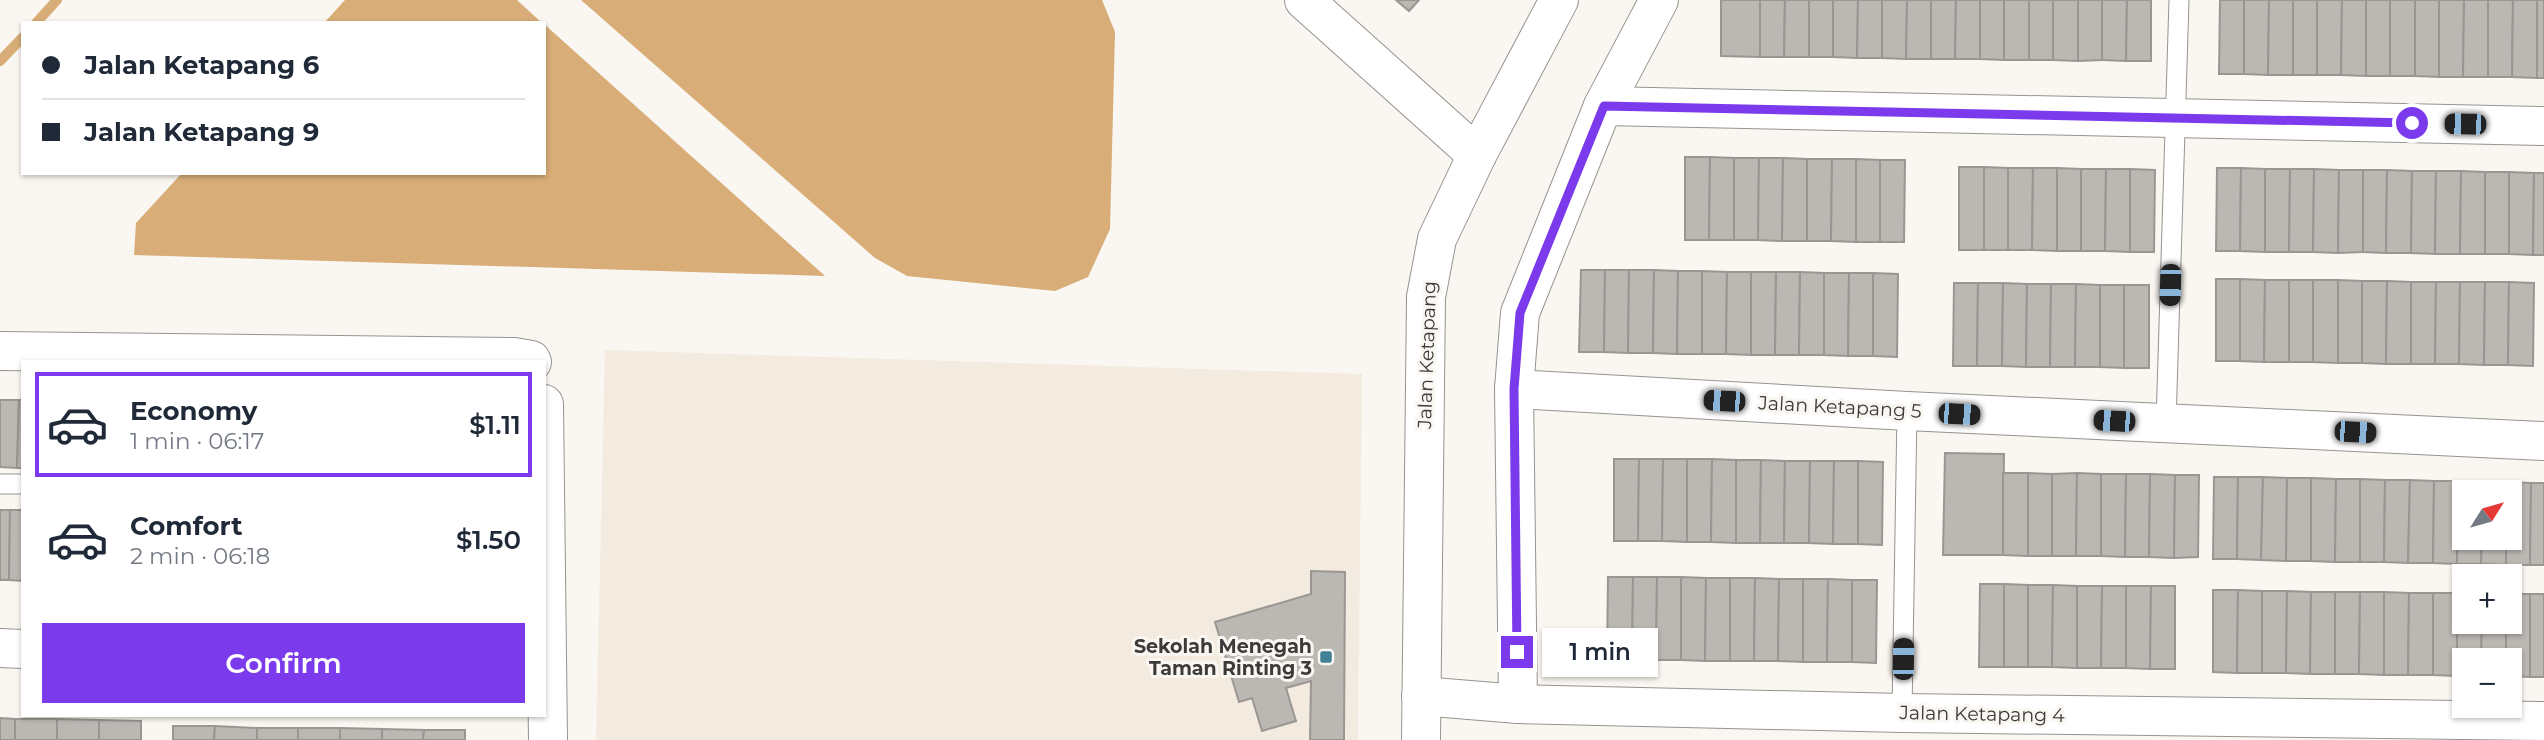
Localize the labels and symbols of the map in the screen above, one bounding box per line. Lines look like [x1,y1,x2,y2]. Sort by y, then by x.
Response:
route start [2396,107,2428,139]
car [2444,113,2487,135]
car [2159,264,2182,306]
street label: Jalan Ketapang [1413,281,1441,430]
car [1703,389,1746,413]
street label: Jalan Ketapang 5 [1757,391,1923,423]
car [1938,402,1981,426]
car [2093,409,2136,433]
car [2334,420,2377,444]
north arrow [2452,480,2522,550]
callout: 1 min [1542,628,1657,676]
place label: Sekolah Menegah Taman Rinting 3 [1134,635,1312,680]
route end [1501,636,1533,668]
car [1893,638,1914,680]
marker: Sekolah Menegah Taman Rinting 3 [1318,649,1334,665]
street label: Jalan Ketapang 4 [1898,701,2065,727]

